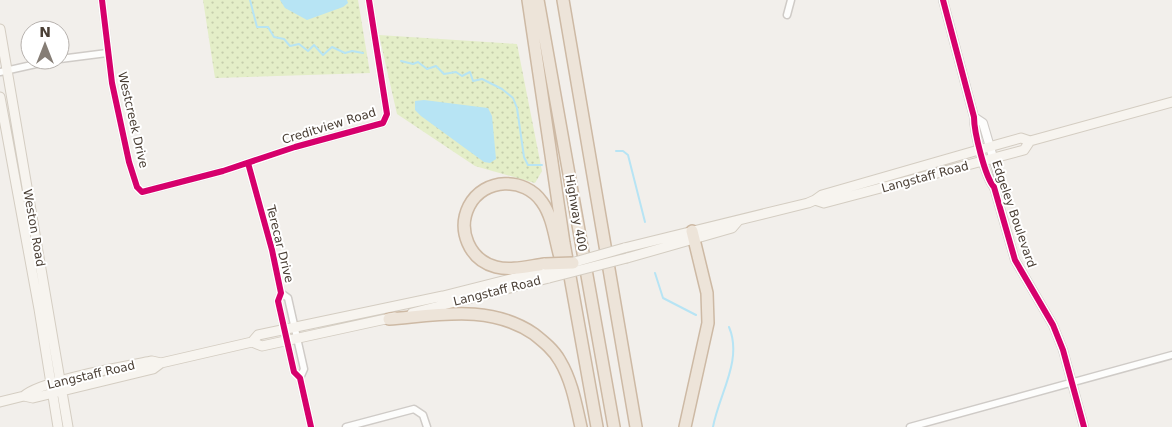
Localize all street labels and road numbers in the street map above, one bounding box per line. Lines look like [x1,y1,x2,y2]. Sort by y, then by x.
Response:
street label: Westcreek Drive [115,71,151,169]
street label: Creditview Road [280,105,378,147]
street label: Langstaff Road [880,159,970,195]
street label: Edgeley Boulevard [989,159,1039,269]
street label: Highway 400 [562,173,590,253]
street label: Weston Road [20,188,48,268]
street label: Terecar Drive [263,203,296,284]
street label: Langstaff Road [452,273,542,309]
street label: Langstaff Road [46,358,136,392]

